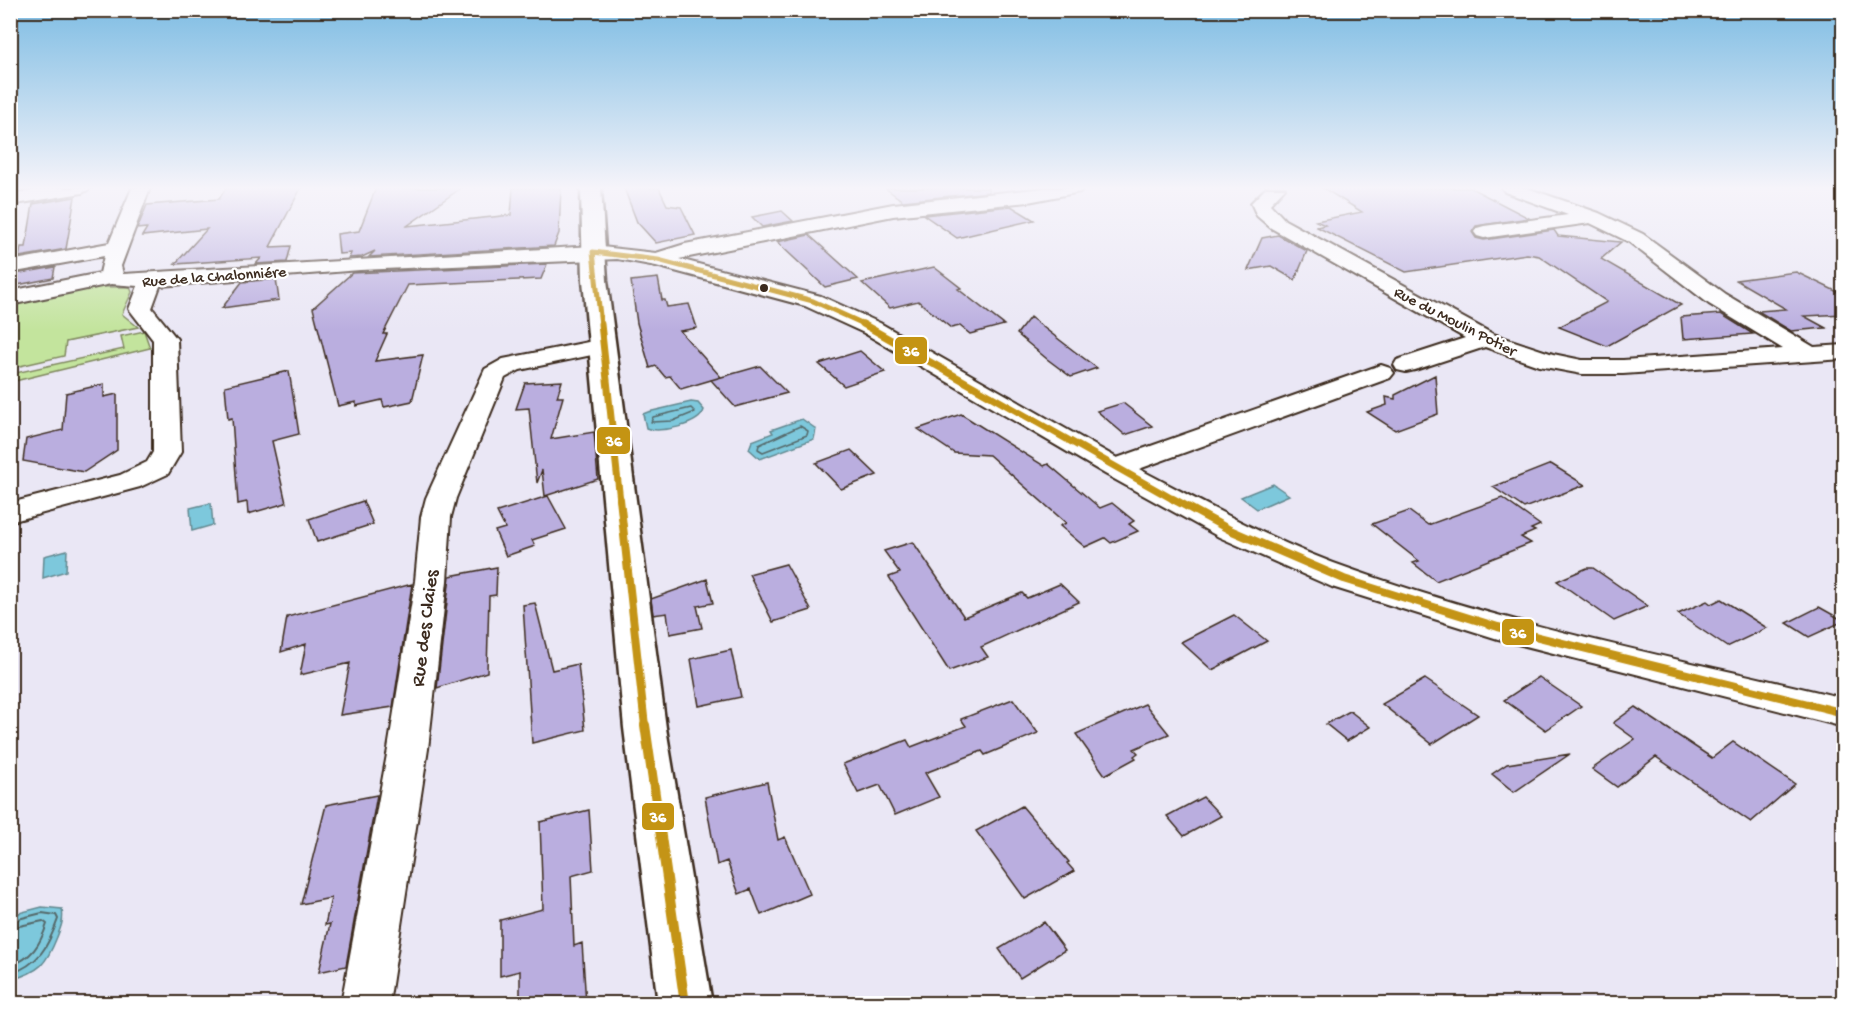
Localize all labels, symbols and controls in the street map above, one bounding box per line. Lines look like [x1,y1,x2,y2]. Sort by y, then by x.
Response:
street label: Rue de la Chalonniére [142,264,288,293]
unlabelled marker [758,282,770,294]
street label: Rue du Moulin Potier [1390,284,1520,363]
line badge: 36 [894,336,928,365]
text: 36 [902,344,920,363]
line badge: 36 [596,426,631,455]
text: 36 [605,434,623,453]
street label: Rue des Claies [408,568,445,688]
line badge: 36 [1501,618,1535,646]
text: 36 [1509,626,1527,645]
line badge: 36 [641,802,675,831]
text: 36 [649,810,667,829]

